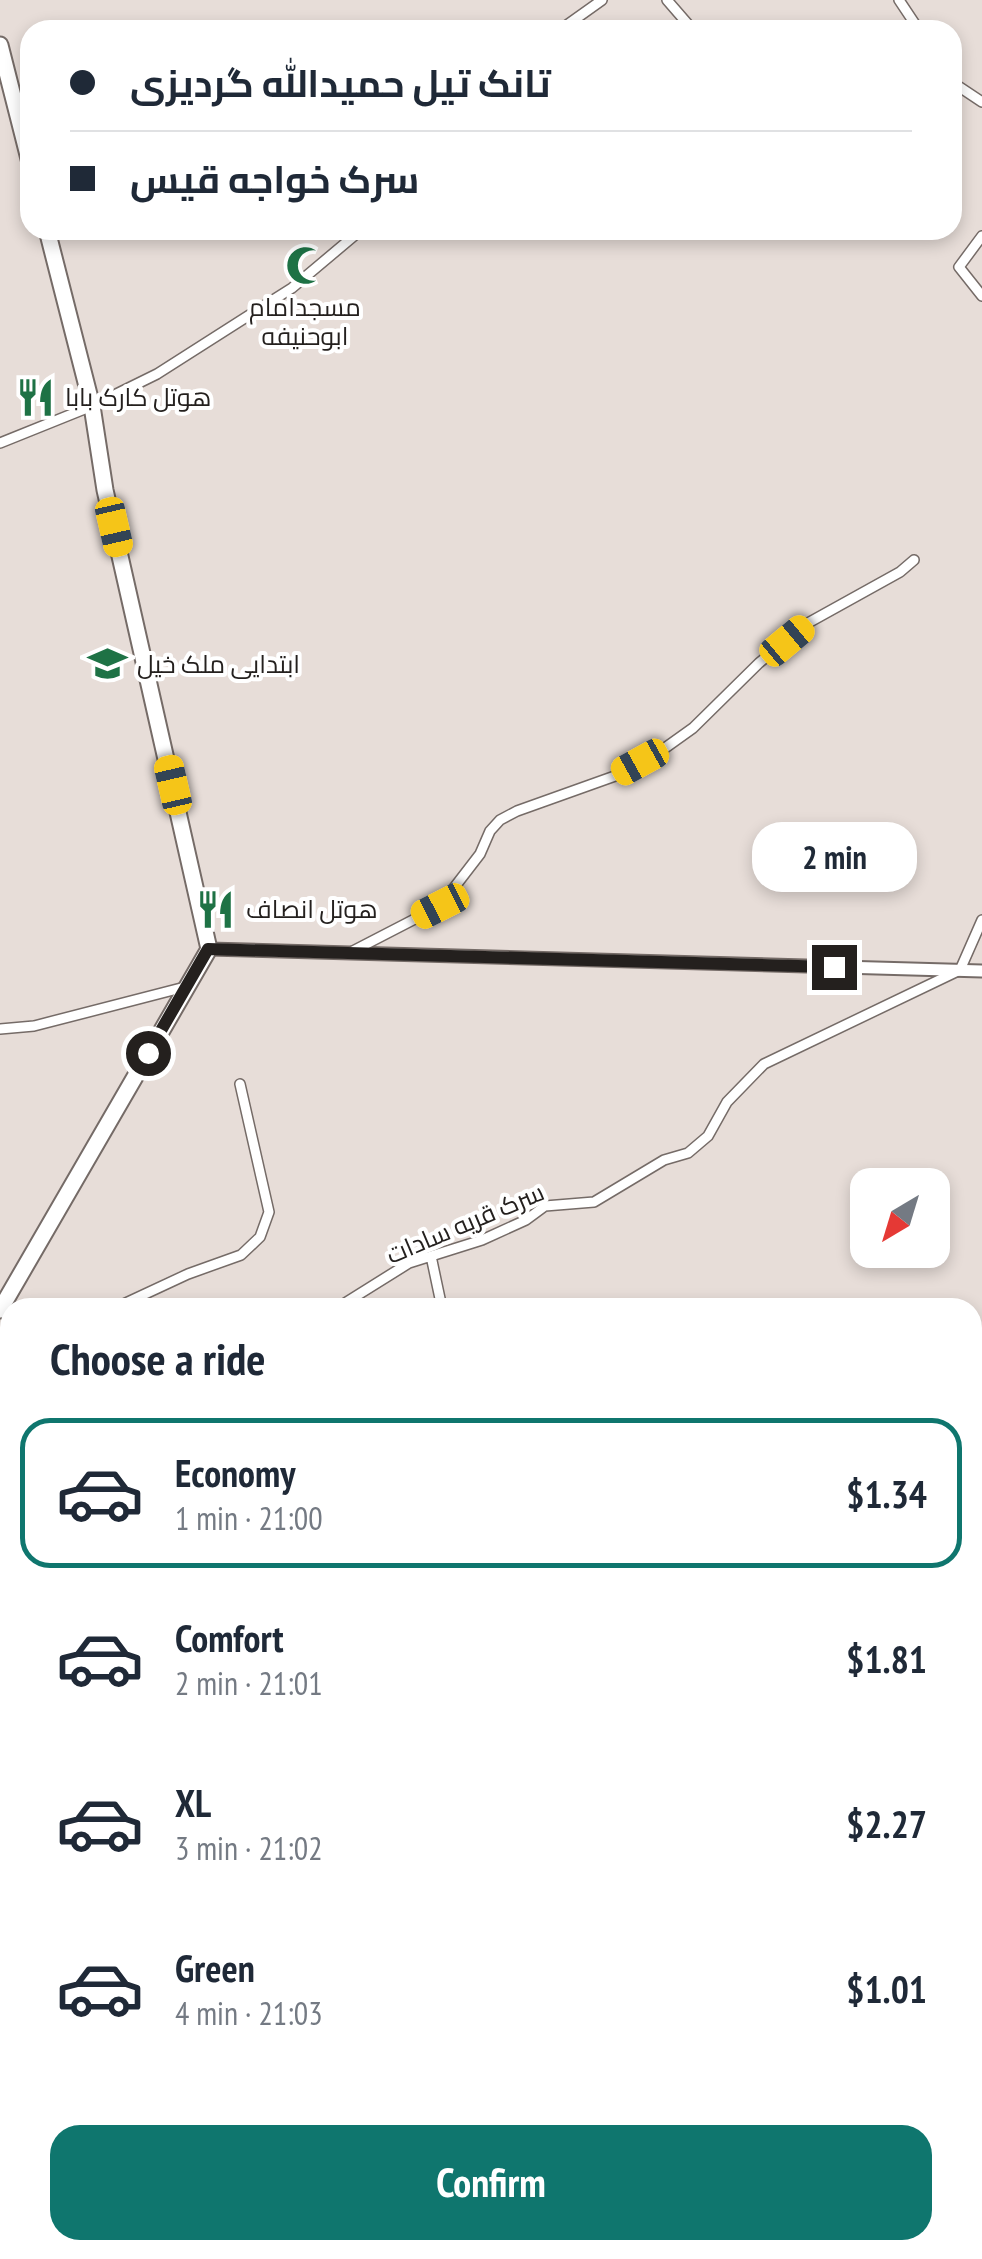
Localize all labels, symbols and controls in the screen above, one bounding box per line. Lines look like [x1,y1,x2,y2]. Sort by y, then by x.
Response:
text: تانک تیل حمیدالله گردیزی [130,58,551,107]
text: سرک خواجه قیس [130,154,419,203]
mosque icon: مسجدامام ابوحنیفه [284,245,326,287]
place label: مسجدامام ابوحنیفه [249,291,361,352]
restaurant icon: هوتل کارک بابا [14,376,56,418]
place label: هوتل کارک بابا [65,381,211,413]
car [93,494,135,560]
car [754,610,820,672]
school or university icon: ابتدایی ملک خیل [86,643,128,685]
place label: ابتدایی ملک خیل [137,648,300,680]
car [606,734,674,790]
car [152,752,194,818]
callout: 2 min [752,822,916,892]
text: 2 min [802,836,867,878]
car [406,879,474,933]
restaurant icon: هوتل انصاف [195,888,237,930]
place label: هوتل انصاف [246,893,378,925]
route end [812,945,857,990]
route start [126,1031,171,1076]
north arrow [850,1168,950,1268]
map controls [850,1168,950,1268]
street label: سرک قریه سادات [381,1175,549,1271]
text: Choose a ride [50,1329,265,1387]
icon: car [55,1448,145,1538]
text: Economy [175,1448,295,1497]
text: $1.34 [846,1469,927,1518]
text: 1 min · 21:00 [175,1497,323,1539]
icon: car [55,1613,145,1703]
text: Comfort [175,1613,284,1662]
text: $1.81 [846,1634,927,1683]
text: 2 min · 21:01 [175,1662,323,1704]
icon: car [55,1778,145,1868]
text: XL [175,1778,211,1827]
text: $2.27 [846,1799,927,1848]
text: 3 min · 21:02 [175,1827,323,1869]
icon: car [55,1943,145,2033]
text: Green [175,1943,255,1992]
text: $1.01 [846,1964,927,2013]
text: 4 min · 21:03 [175,1992,323,2034]
button: Confirm [50,2125,932,2240]

